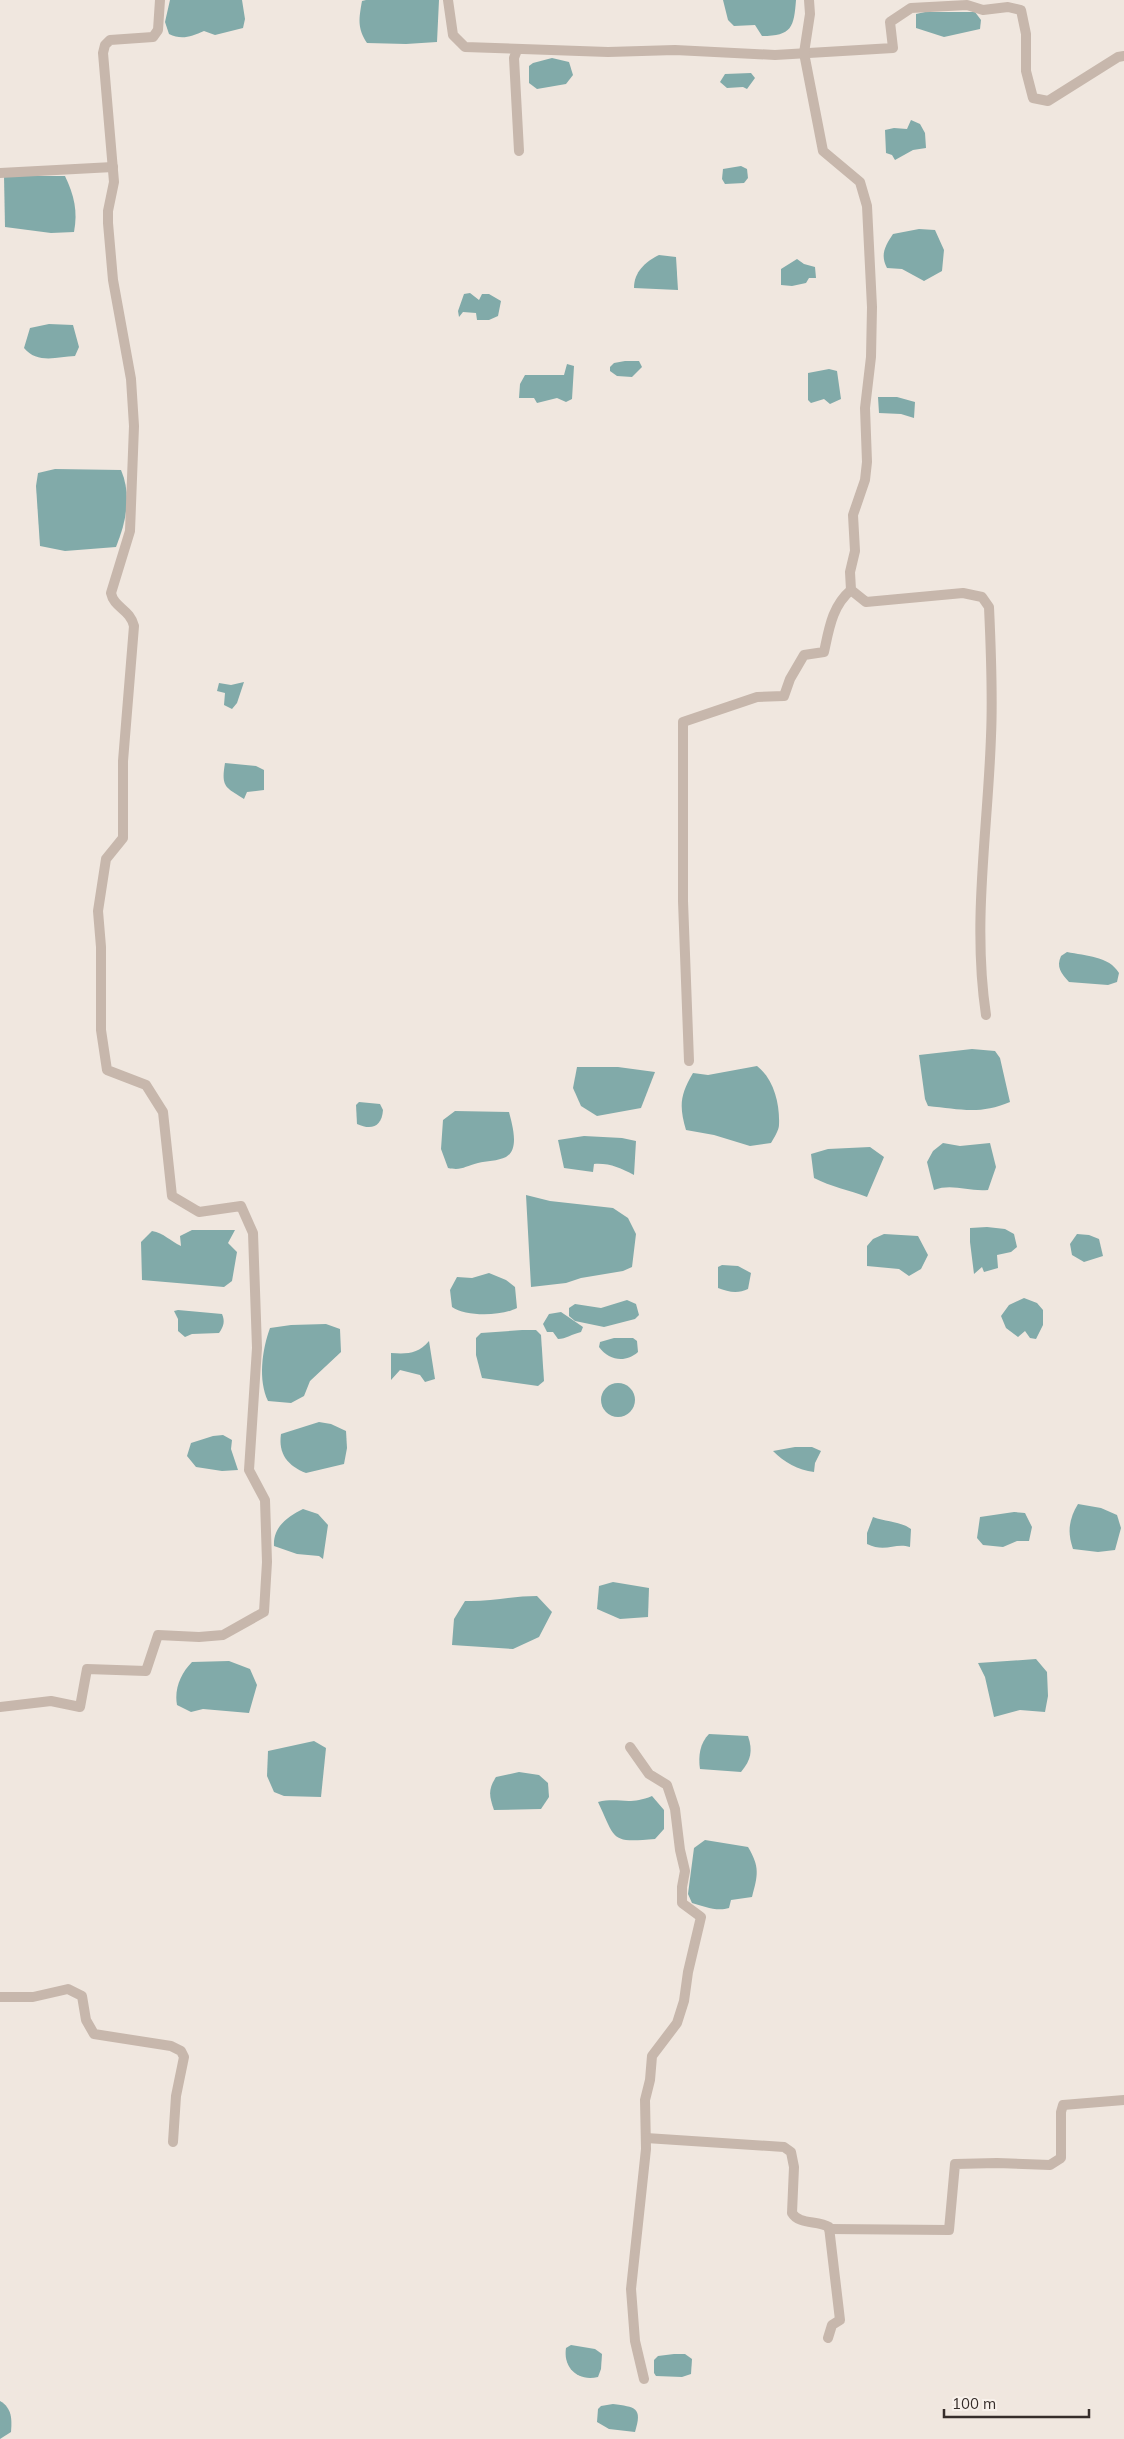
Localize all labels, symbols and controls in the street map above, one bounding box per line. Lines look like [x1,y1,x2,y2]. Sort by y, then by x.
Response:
scale bar [944,2386,1089,2418]
text: 100 m [952,2394,996,2413]

